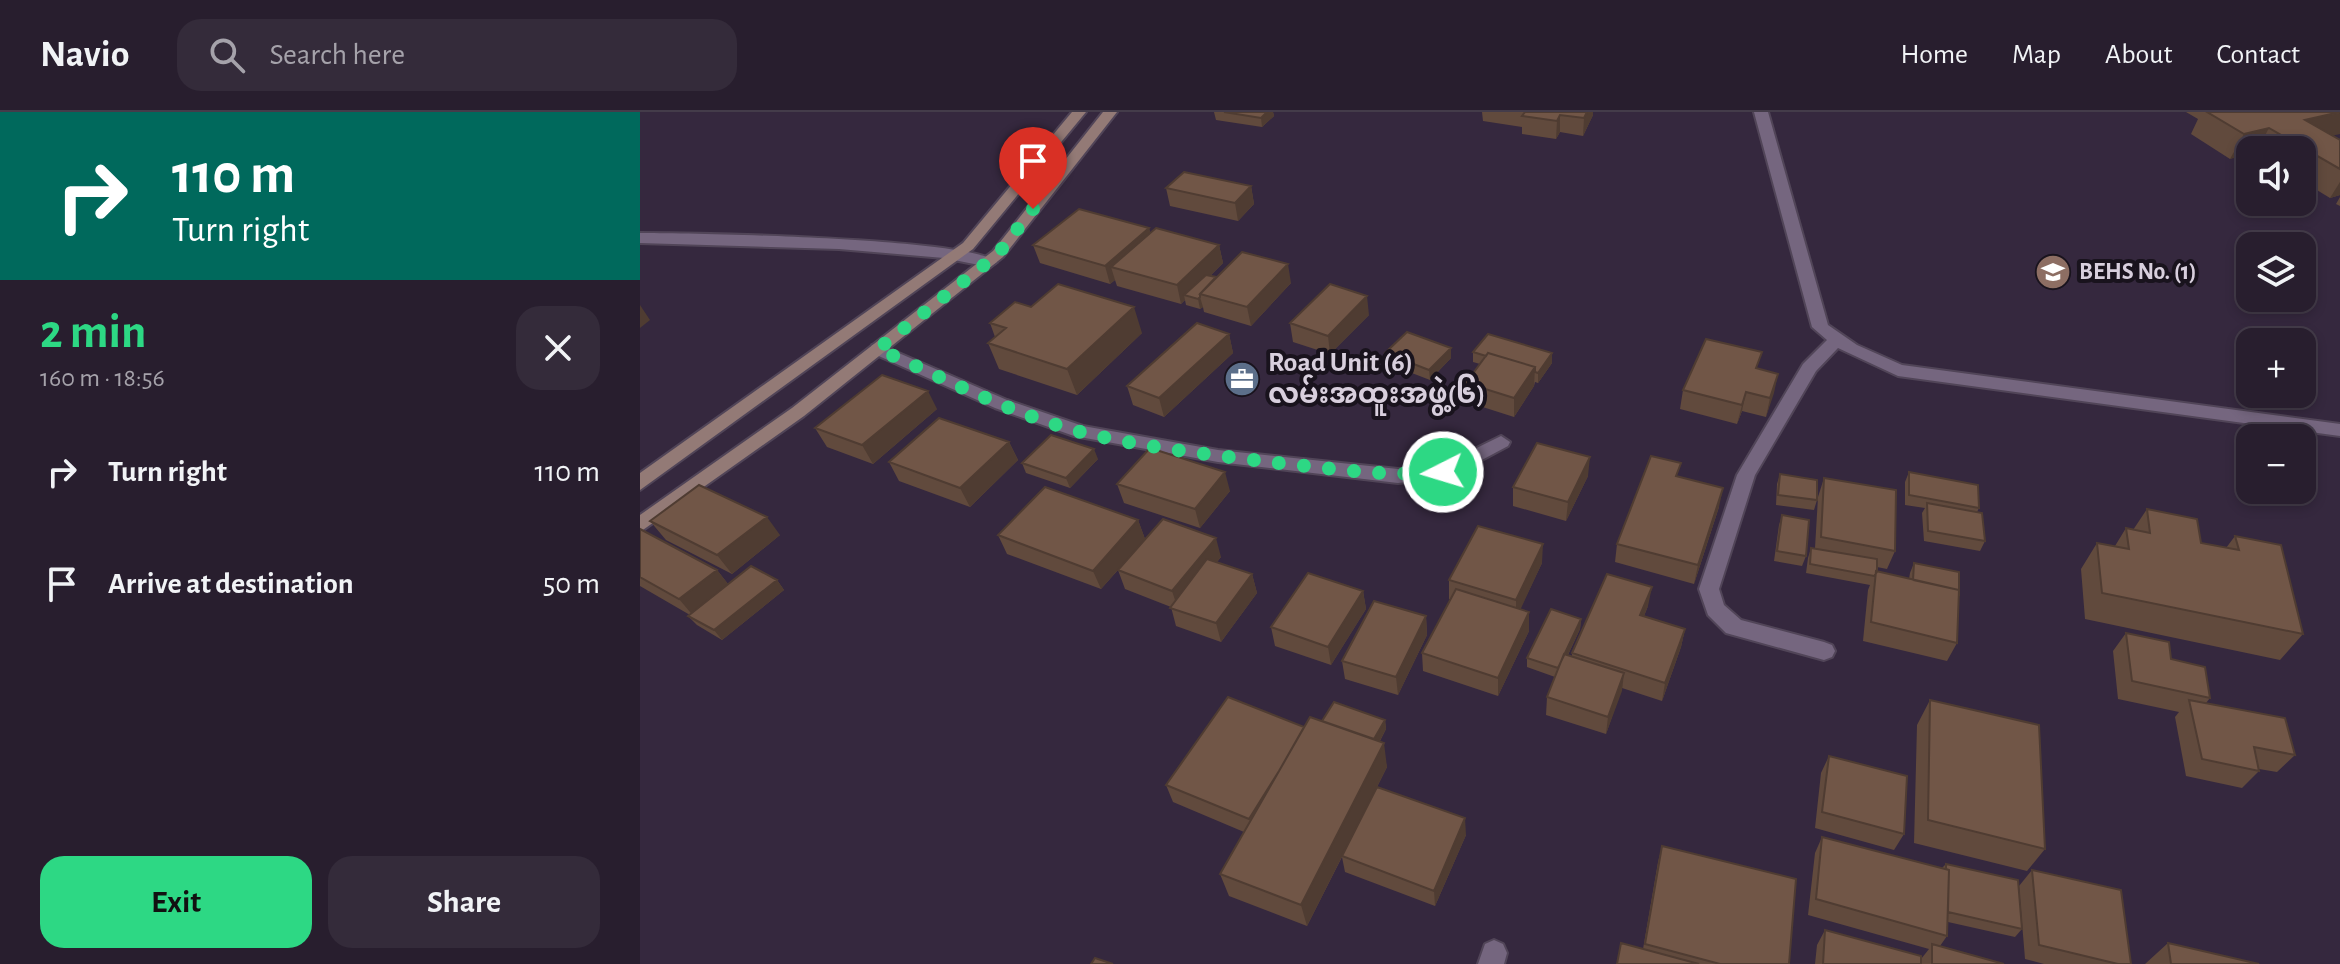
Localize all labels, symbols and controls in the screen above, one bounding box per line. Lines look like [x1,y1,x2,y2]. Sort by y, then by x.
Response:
search box [177,19,737,91]
icon: search [205,33,249,77]
text: Navio [40,36,129,74]
text: Search here [269,40,405,70]
text: Home [1901,41,1968,69]
text: Map [2012,41,2061,69]
text: About [2105,41,2173,69]
text: Contact [2217,41,2300,69]
pin [999,127,1067,209]
map controls [2236,136,2316,504]
button: sound [2236,136,2316,216]
icon: arrive [1011,139,1055,183]
icon: right [40,144,144,248]
text: 110 m [172,147,295,203]
text: Turn right [172,212,309,248]
button: layers [2236,232,2316,312]
school or university icon: BEHS No. (1) [2034,253,2072,291]
place label: BEHS No. (1) [2079,260,2197,284]
button: close [516,306,600,390]
text: 2 min [40,309,147,357]
button: + [2236,328,2316,408]
place label: Road Unit (6) လမ်းအထူးအဖွဲ့(၆) [1268,349,1485,416]
office icon: Road Unit (6) လမ်းအထူးအဖွဲ့(၆) [1223,360,1261,398]
text: 160 m · 18:56 [40,365,165,391]
button: − [2236,424,2316,504]
position arrow [1401,430,1485,514]
icon: right [40,450,84,494]
text: Turn right [108,457,227,487]
text: 110 m [535,457,600,487]
icon: arrive [40,562,84,606]
text: Arrive at destination [108,569,354,599]
text: 50 m [543,569,600,599]
button: Exit [40,856,312,948]
button: Share [328,856,600,948]

